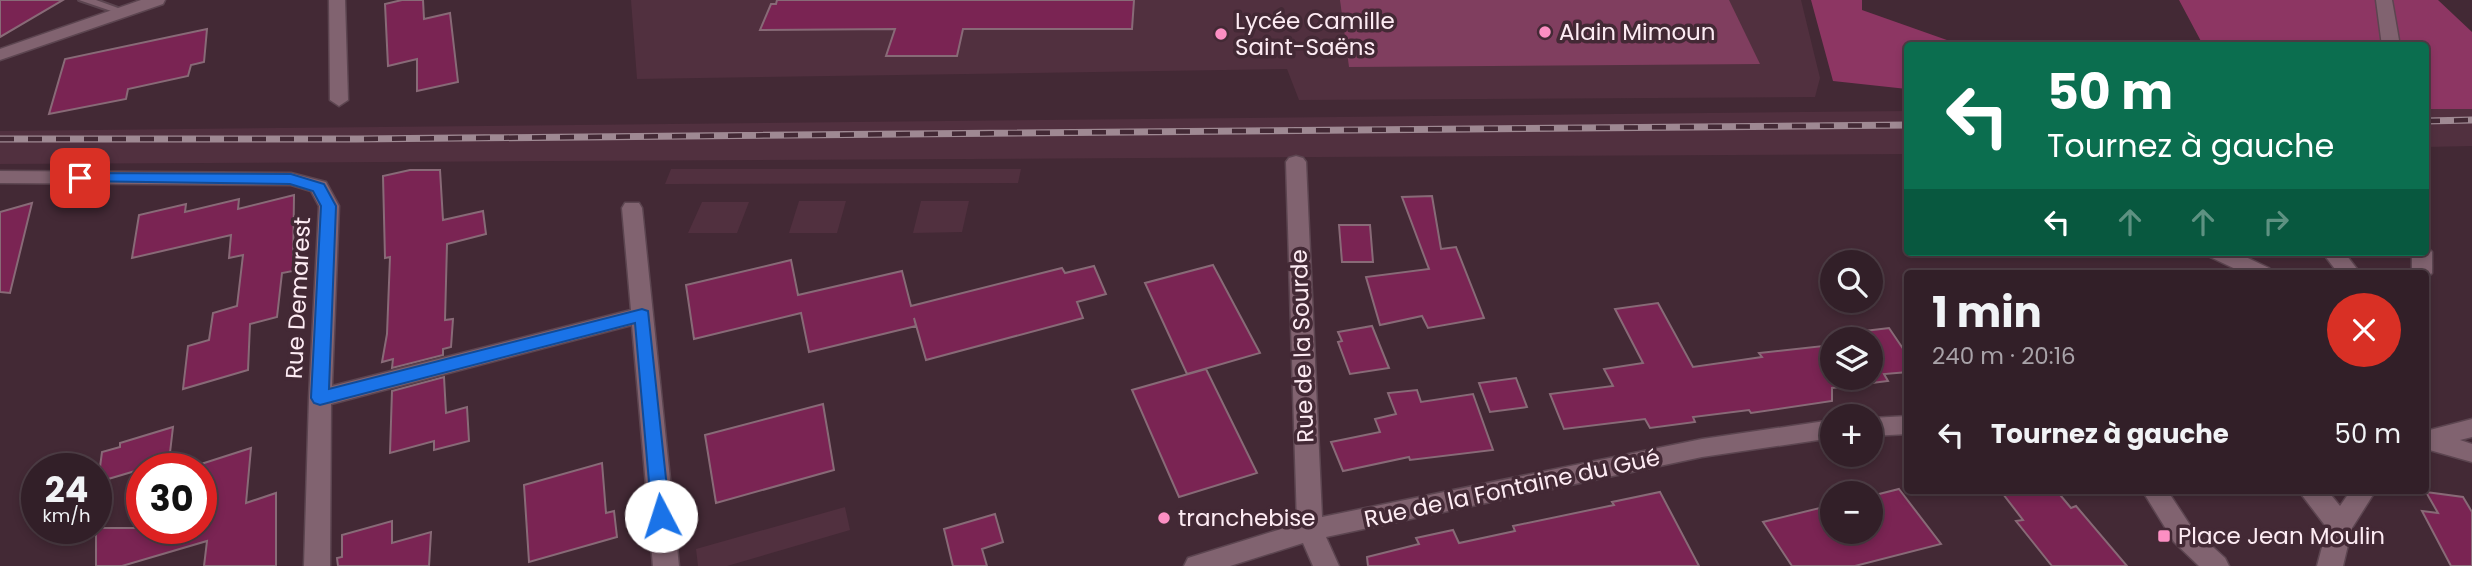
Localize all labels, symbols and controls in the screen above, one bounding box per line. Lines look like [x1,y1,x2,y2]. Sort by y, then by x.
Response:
place label: Lycée Camille Saint-Saëns [1235,5,1395,63]
place label: Alain Mimoun [1559,16,1716,48]
marker: Alain Mimoun [1537,24,1553,40]
marker: Lycée Camille Saint-Saëns [1213,26,1229,42]
text: 50 m [2047,58,2173,126]
icon: left [1932,70,2023,161]
text: Tournez à gauche [2047,123,2334,168]
pin [50,148,110,208]
icon: arrive [61,159,99,197]
icon: left [2038,203,2076,241]
icon: ahead [2111,203,2149,241]
icon: ahead [2184,203,2222,241]
icon: right [2257,203,2295,241]
street label: Rue Demarest [278,216,318,380]
street label: Rue de la Sourde [1283,249,1321,443]
map controls [1820,250,1883,544]
button: search [1820,250,1883,313]
text: 1 min [1932,283,2042,342]
button: close [2327,293,2401,367]
button: layers [1820,327,1883,390]
text: 240 m · 20:16 [1932,340,2076,372]
button: + [1820,404,1883,467]
icon: left [1932,416,1970,454]
text: Tournez à gauche [1991,416,2229,452]
text: 50 m [2335,416,2401,452]
street label: Rue de la Fontaine du Gué [1361,441,1663,535]
speed limit sign: 30 [126,453,217,544]
text: 24 [45,465,88,514]
position arrow [624,479,698,553]
button: − [1820,481,1883,544]
place label: tranchebise [1178,502,1316,534]
text: km/h [43,503,90,528]
marker: tranchebise [1156,510,1172,526]
place label: Place Jean Moulin [2178,520,2385,552]
marker: Place Jean Moulin [2156,528,2172,544]

